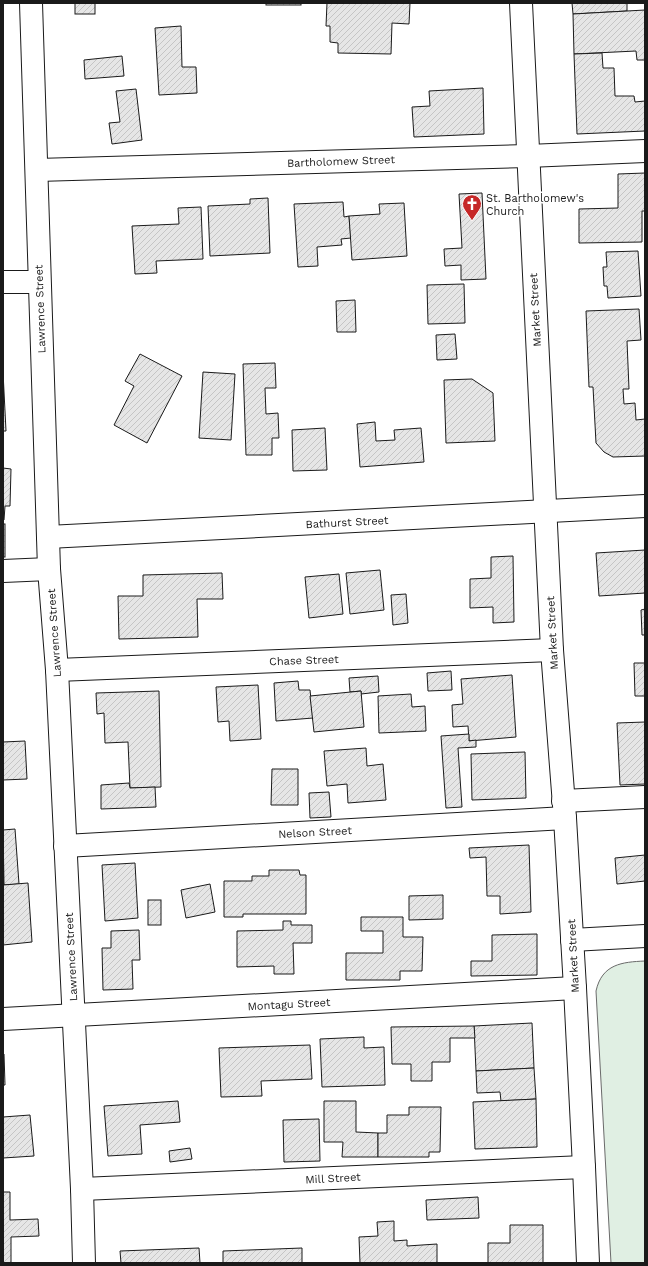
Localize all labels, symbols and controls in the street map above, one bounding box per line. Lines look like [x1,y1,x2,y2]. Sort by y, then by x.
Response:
street label: Bartholomew Street [287,153,396,170]
place label: St. Bartholomew's Church [486,192,584,218]
church icon: St. Bartholomew's Church [461,193,483,221]
street label: Lawrence Street [32,264,49,354]
street label: Market Street [527,272,544,347]
street label: Bathurst Street [305,514,389,531]
street label: Lawrence Street [45,588,64,678]
street label: Market Street [544,595,561,670]
street label: Chase Street [269,653,339,668]
street label: Nelson Street [278,824,353,841]
street label: Lawrence Street [63,912,80,1002]
street label: Market Street [565,918,582,993]
street label: Montagu Street [247,996,331,1013]
street label: Mill Street [305,1171,361,1186]

